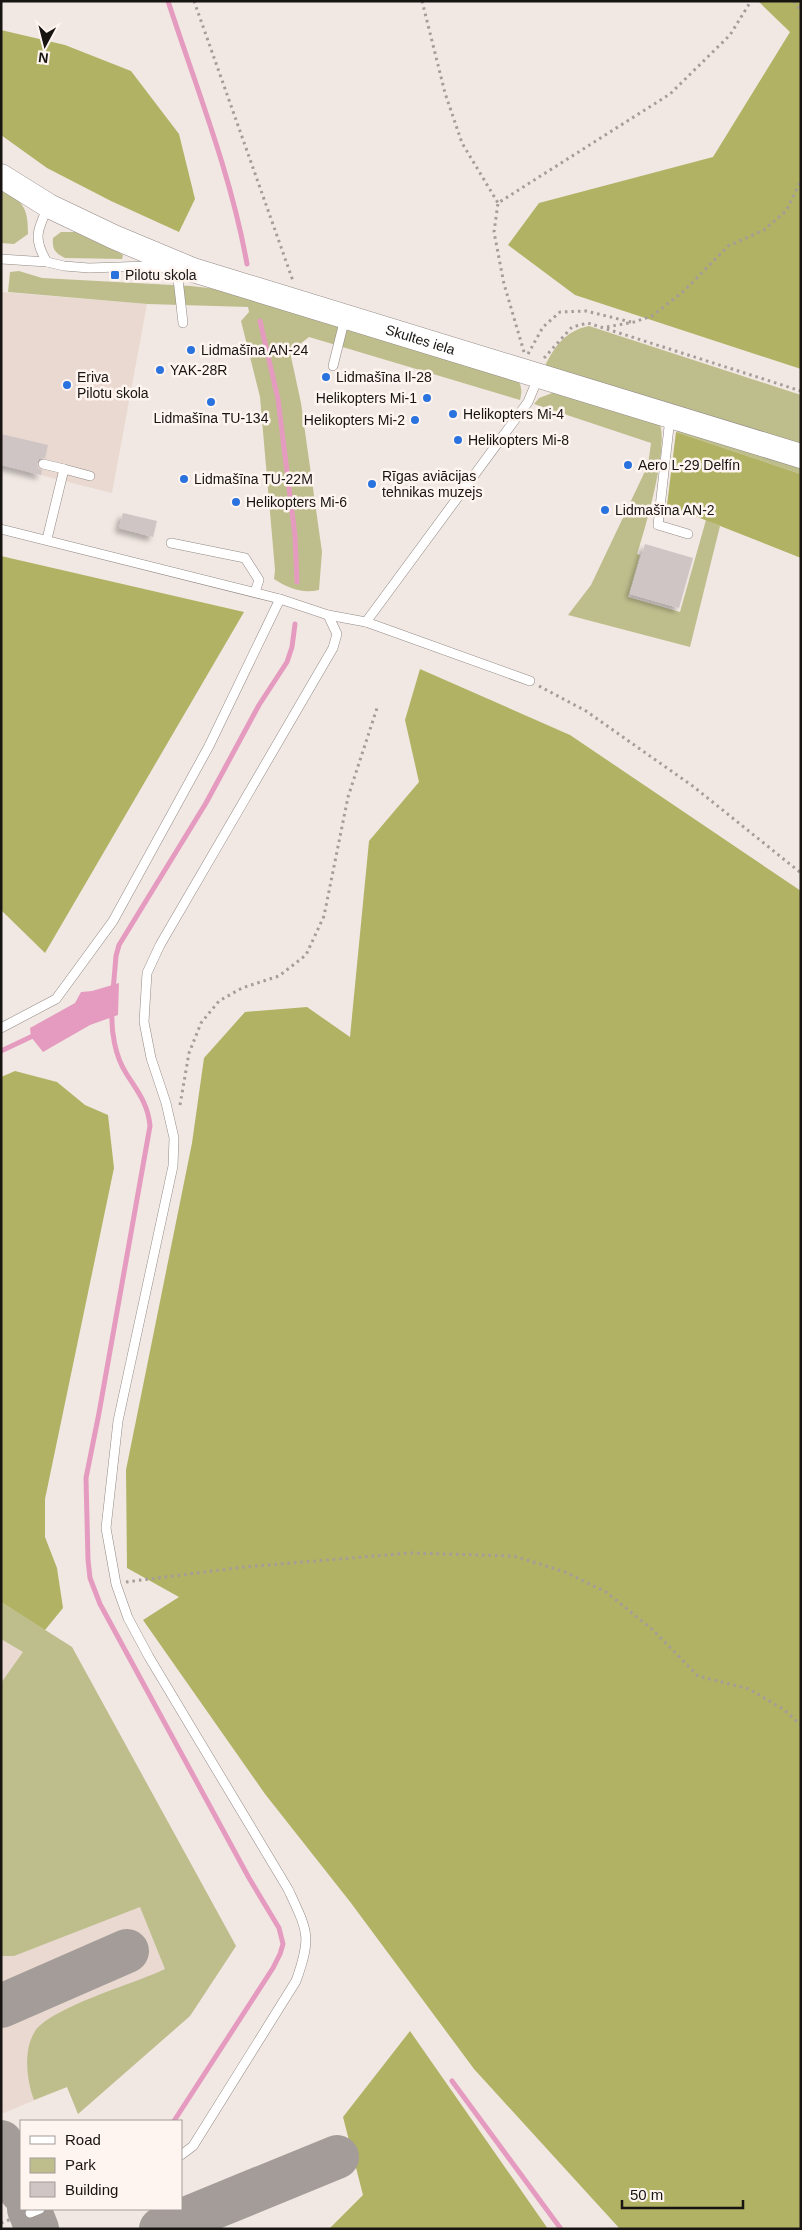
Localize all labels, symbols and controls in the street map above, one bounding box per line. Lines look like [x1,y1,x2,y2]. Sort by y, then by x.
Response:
north arrow [20,20,70,70]
text: N [37,49,49,66]
place label: Pilotu skola [125,267,197,283]
marker: Pilotu skola [109,269,121,281]
street label: Skultes iela [384,321,457,358]
place label: Lidmašīna AN-24 [201,342,309,358]
marker: Lidmašīna AN-24 [185,344,197,356]
place label: YAK-28R [170,362,227,378]
marker: YAK-28R [154,364,166,376]
place label: Eriva Pilotu skola [77,369,149,401]
place label: Lidmašīna Il-28 [336,369,432,385]
marker: Lidmašīna Il-28 [320,371,332,383]
marker: Eriva Pilotu skola [61,379,73,391]
place label: Helikopters Mi-1 [316,390,417,406]
marker: Helikopters Mi-1 [421,392,433,404]
marker: Lidmašīna TU-134 [205,396,217,408]
place label: Helikopters Mi-4 [463,406,564,422]
marker: Helikopters Mi-4 [447,408,459,420]
place label: Lidmašīna TU-134 [154,410,269,426]
place label: Helikopters Mi-2 [304,412,405,428]
marker: Helikopters Mi-2 [409,414,421,426]
place label: Helikopters Mi-8 [468,432,569,448]
marker: Helikopters Mi-8 [452,434,464,446]
place label: Aero L-29 Delfín [638,457,740,473]
marker: Aero L-29 Delfín [622,459,634,471]
place label: Rīgas aviācijas tehnikas muzejs [382,468,482,500]
place label: Lidmašīna TU-22M [194,471,313,487]
marker: Lidmašīna TU-22M [178,473,190,485]
marker: Rīgas aviācijas tehnikas muzejs [366,478,378,490]
place label: Helikopters Mi-6 [246,494,347,510]
marker: Helikopters Mi-6 [230,496,242,508]
place label: Lidmašīna AN-2 [615,502,715,518]
marker: Lidmašīna AN-2 [599,504,611,516]
legend [20,2120,182,2210]
text: Road [65,2131,101,2148]
text: Park [65,2156,96,2173]
scale bar [622,2178,743,2210]
text: Building [65,2181,118,2198]
text: 50 m [630,2186,663,2203]

